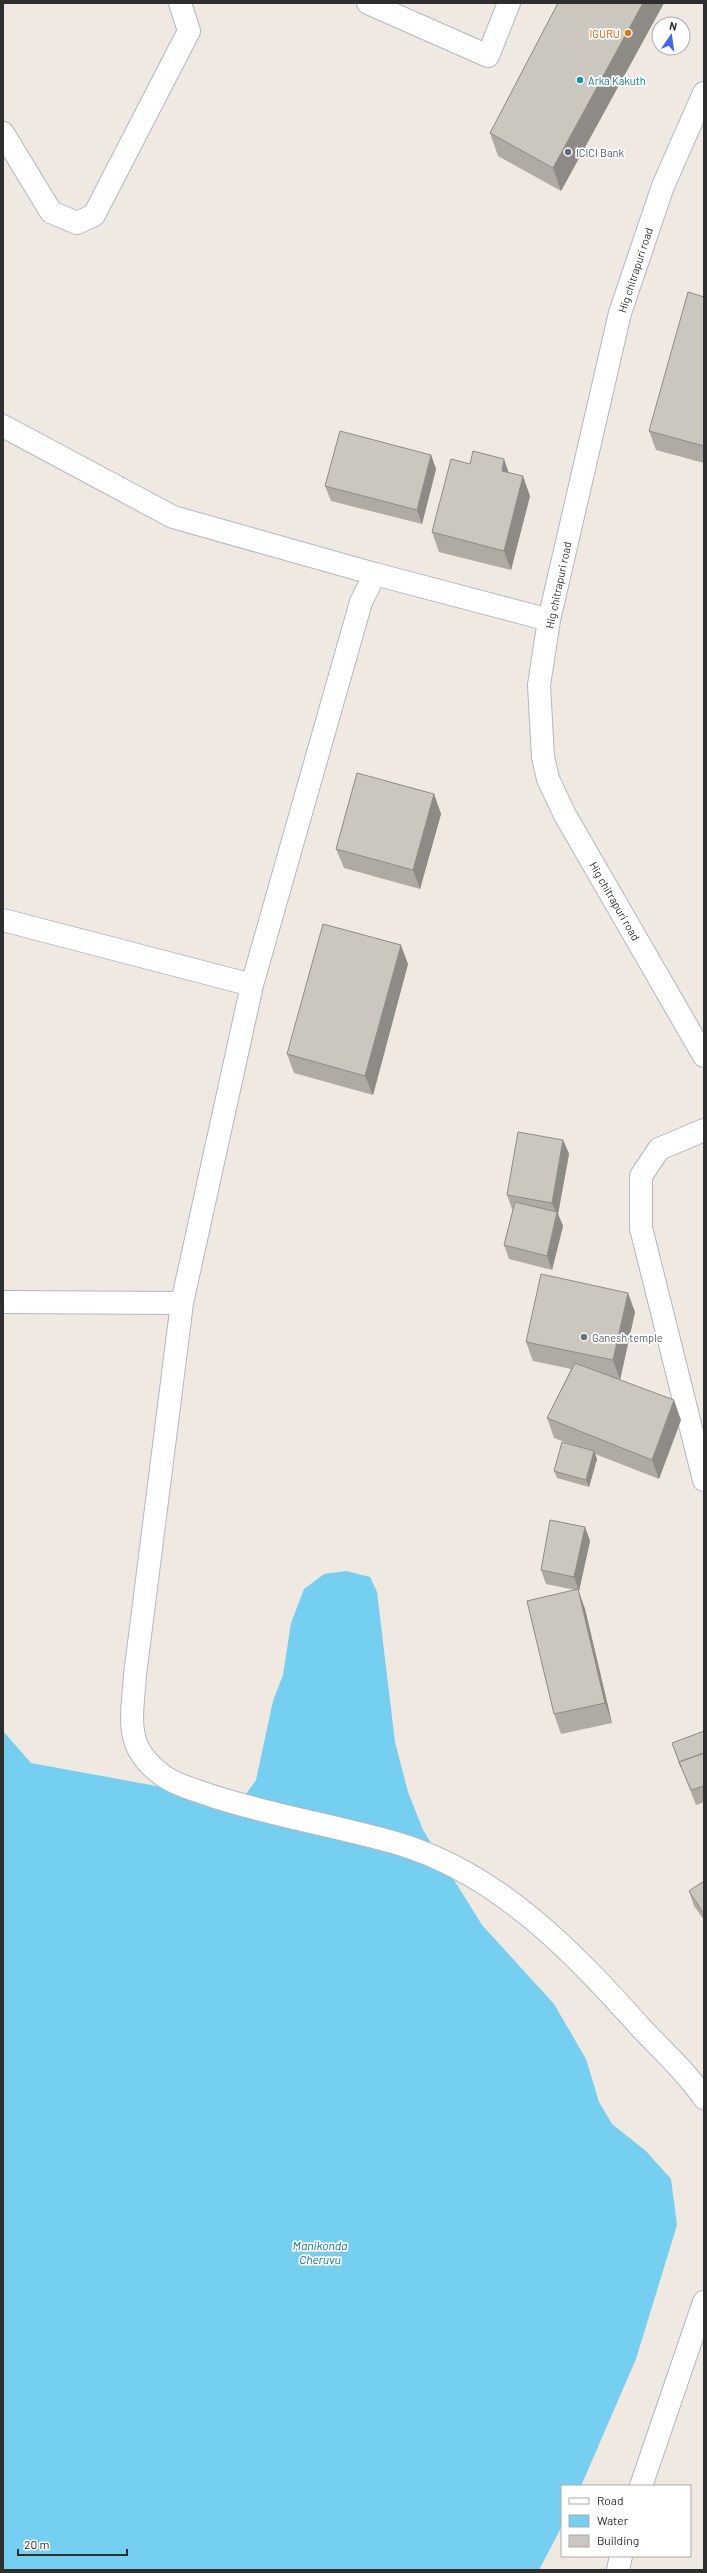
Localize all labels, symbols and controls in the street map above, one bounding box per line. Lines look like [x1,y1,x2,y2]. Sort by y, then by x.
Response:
north arrow [651,16,691,56]
text: N [668,19,678,33]
place label: IGURU [589,27,620,40]
marker: IGURU [623,28,633,38]
place label: Arka Kakuth [588,74,646,87]
marker: Arka Kakuth [575,75,585,85]
place label: ICICI Bank [576,146,624,159]
marker: ICICI Bank [563,147,573,157]
street label: Hig chitrapuri road [615,226,655,314]
street label: Hig chitrapuri road [542,540,574,630]
street label: Hig chitrapuri road [587,859,643,943]
place label: Ganesh temple [592,1331,663,1344]
marker: Ganesh temple [579,1332,589,1342]
water label: Manikonda Cheruvu [293,2238,347,2266]
legend [561,2485,691,2557]
text: Road [597,2493,624,2507]
text: Water [597,2513,629,2527]
scale bar [18,2531,127,2557]
text: Building [597,2533,639,2547]
text: 20 m [24,2537,50,2551]

